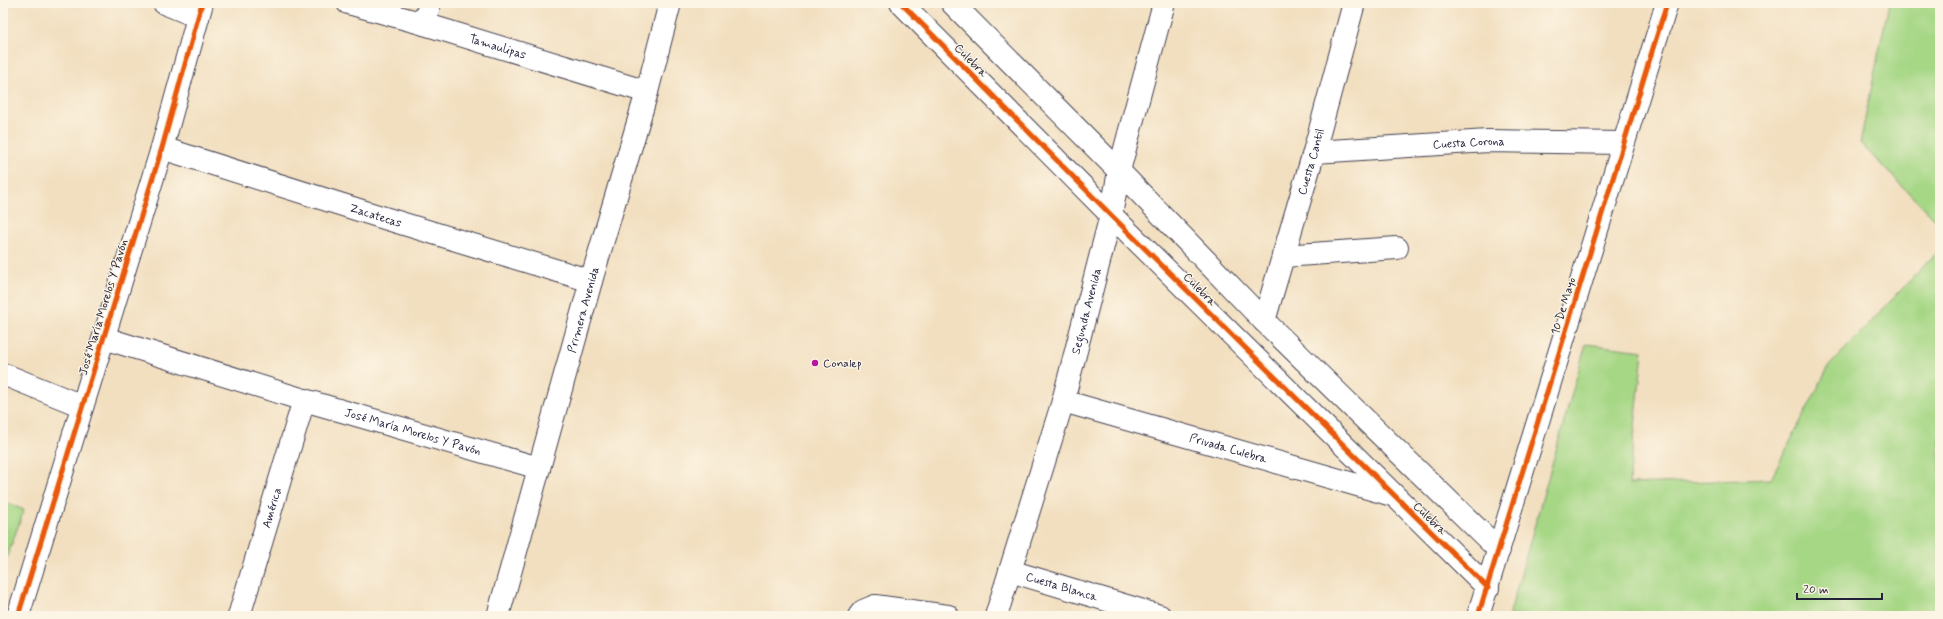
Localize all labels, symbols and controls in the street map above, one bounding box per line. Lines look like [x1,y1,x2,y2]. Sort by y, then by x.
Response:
street label: Tamaulipas [467,31,528,64]
street label: Culebra [950,41,991,81]
street label: Cuesta Cantil [1295,127,1329,197]
street label: Cuesta Corona [1432,134,1505,153]
street label: Zacatecas [347,201,403,232]
street label: José María Morelos Y Pavón [76,237,132,377]
street label: Primera Avenida [564,265,604,355]
street label: Segunda Avenida [1068,267,1106,356]
street label: Culebra [1179,270,1220,310]
street label: 10 De Mayo [1548,275,1580,337]
place label: Conalep [823,356,862,372]
marker: Conalep [810,358,820,368]
street label: José María Morelos Y Pavón [343,405,483,460]
street label: Privada Culebra [1187,431,1270,468]
street label: América [259,486,286,530]
street label: Culebra [1409,499,1450,539]
street label: Cuesta Blanca [1024,569,1100,606]
scale bar [1797,575,1882,601]
text: 20 m [1803,582,1829,598]

